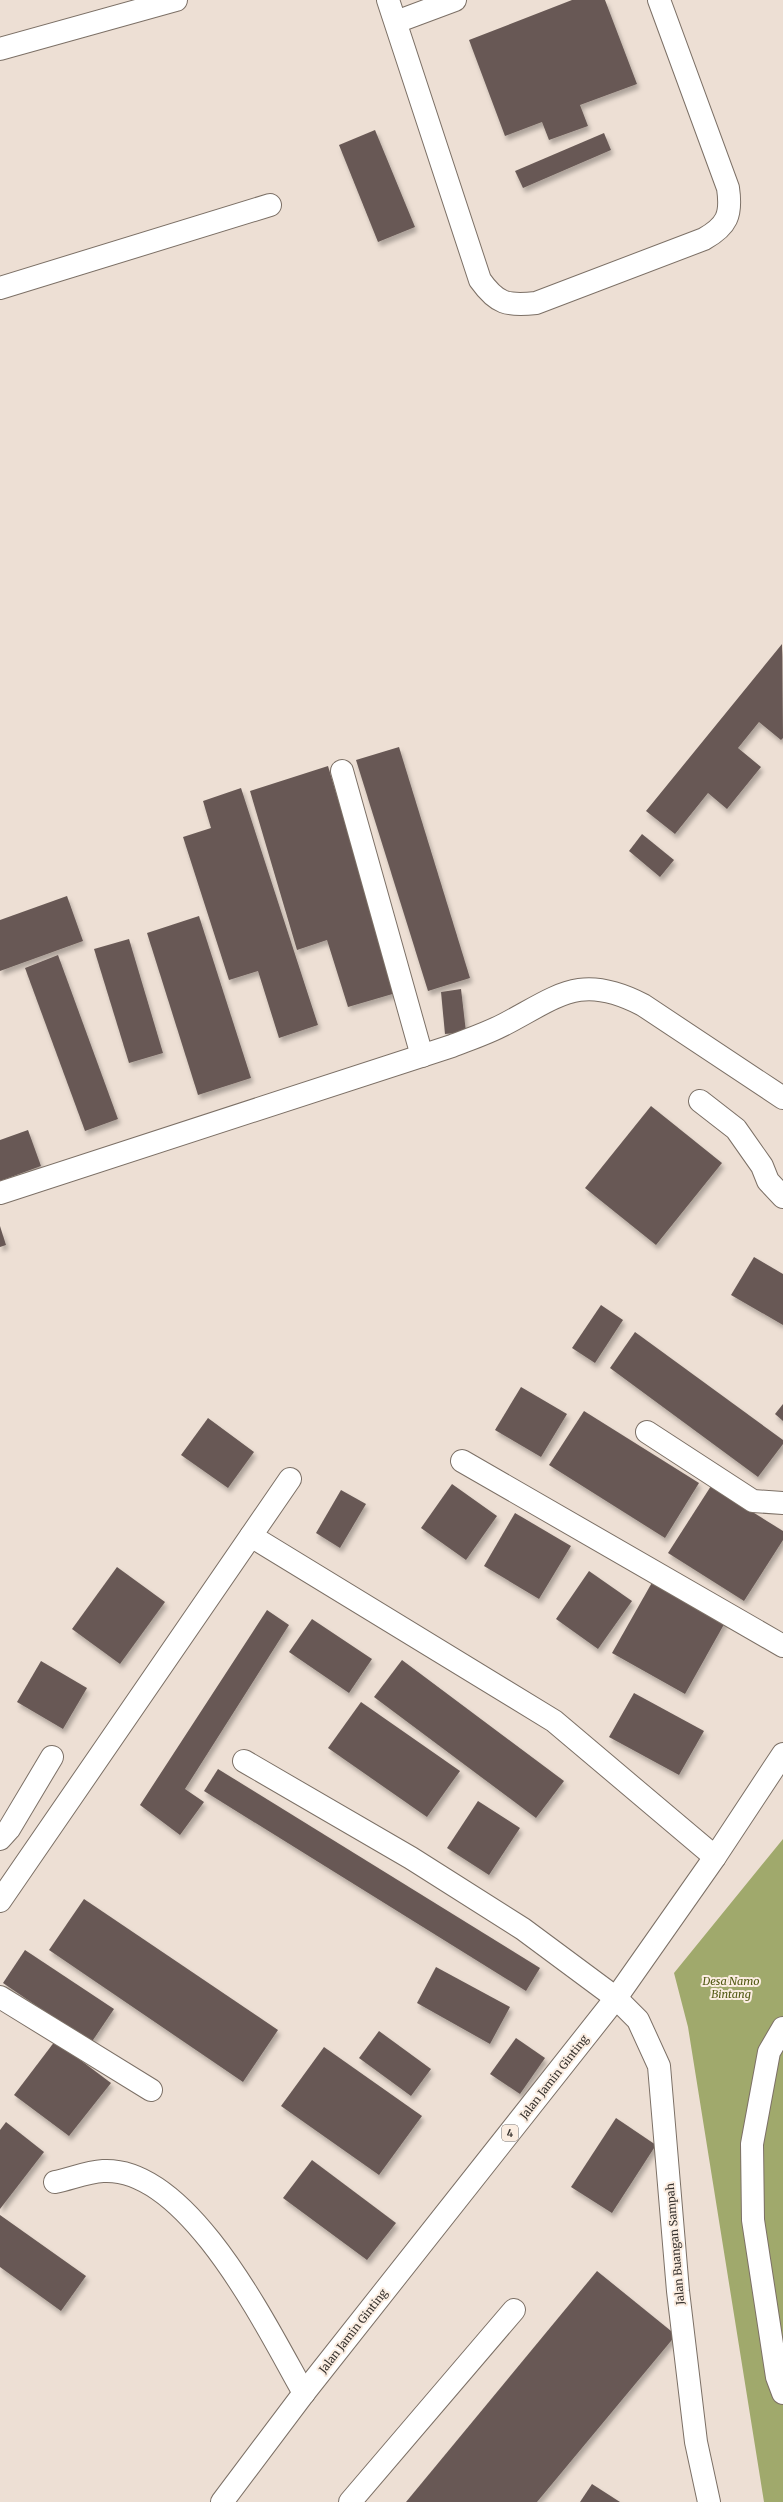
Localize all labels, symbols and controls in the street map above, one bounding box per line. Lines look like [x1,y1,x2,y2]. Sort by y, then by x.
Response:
park label: Desa Namo Bintang [701,1974,760,2001]
street label: Jalan Jamin Ginting [516,2032,591,2123]
road number: 4 [502,2125,518,2141]
street label: Jalan Buangan Sampah [663,2182,687,2306]
street label: Jalan Jamin Ginting [315,2286,390,2377]

